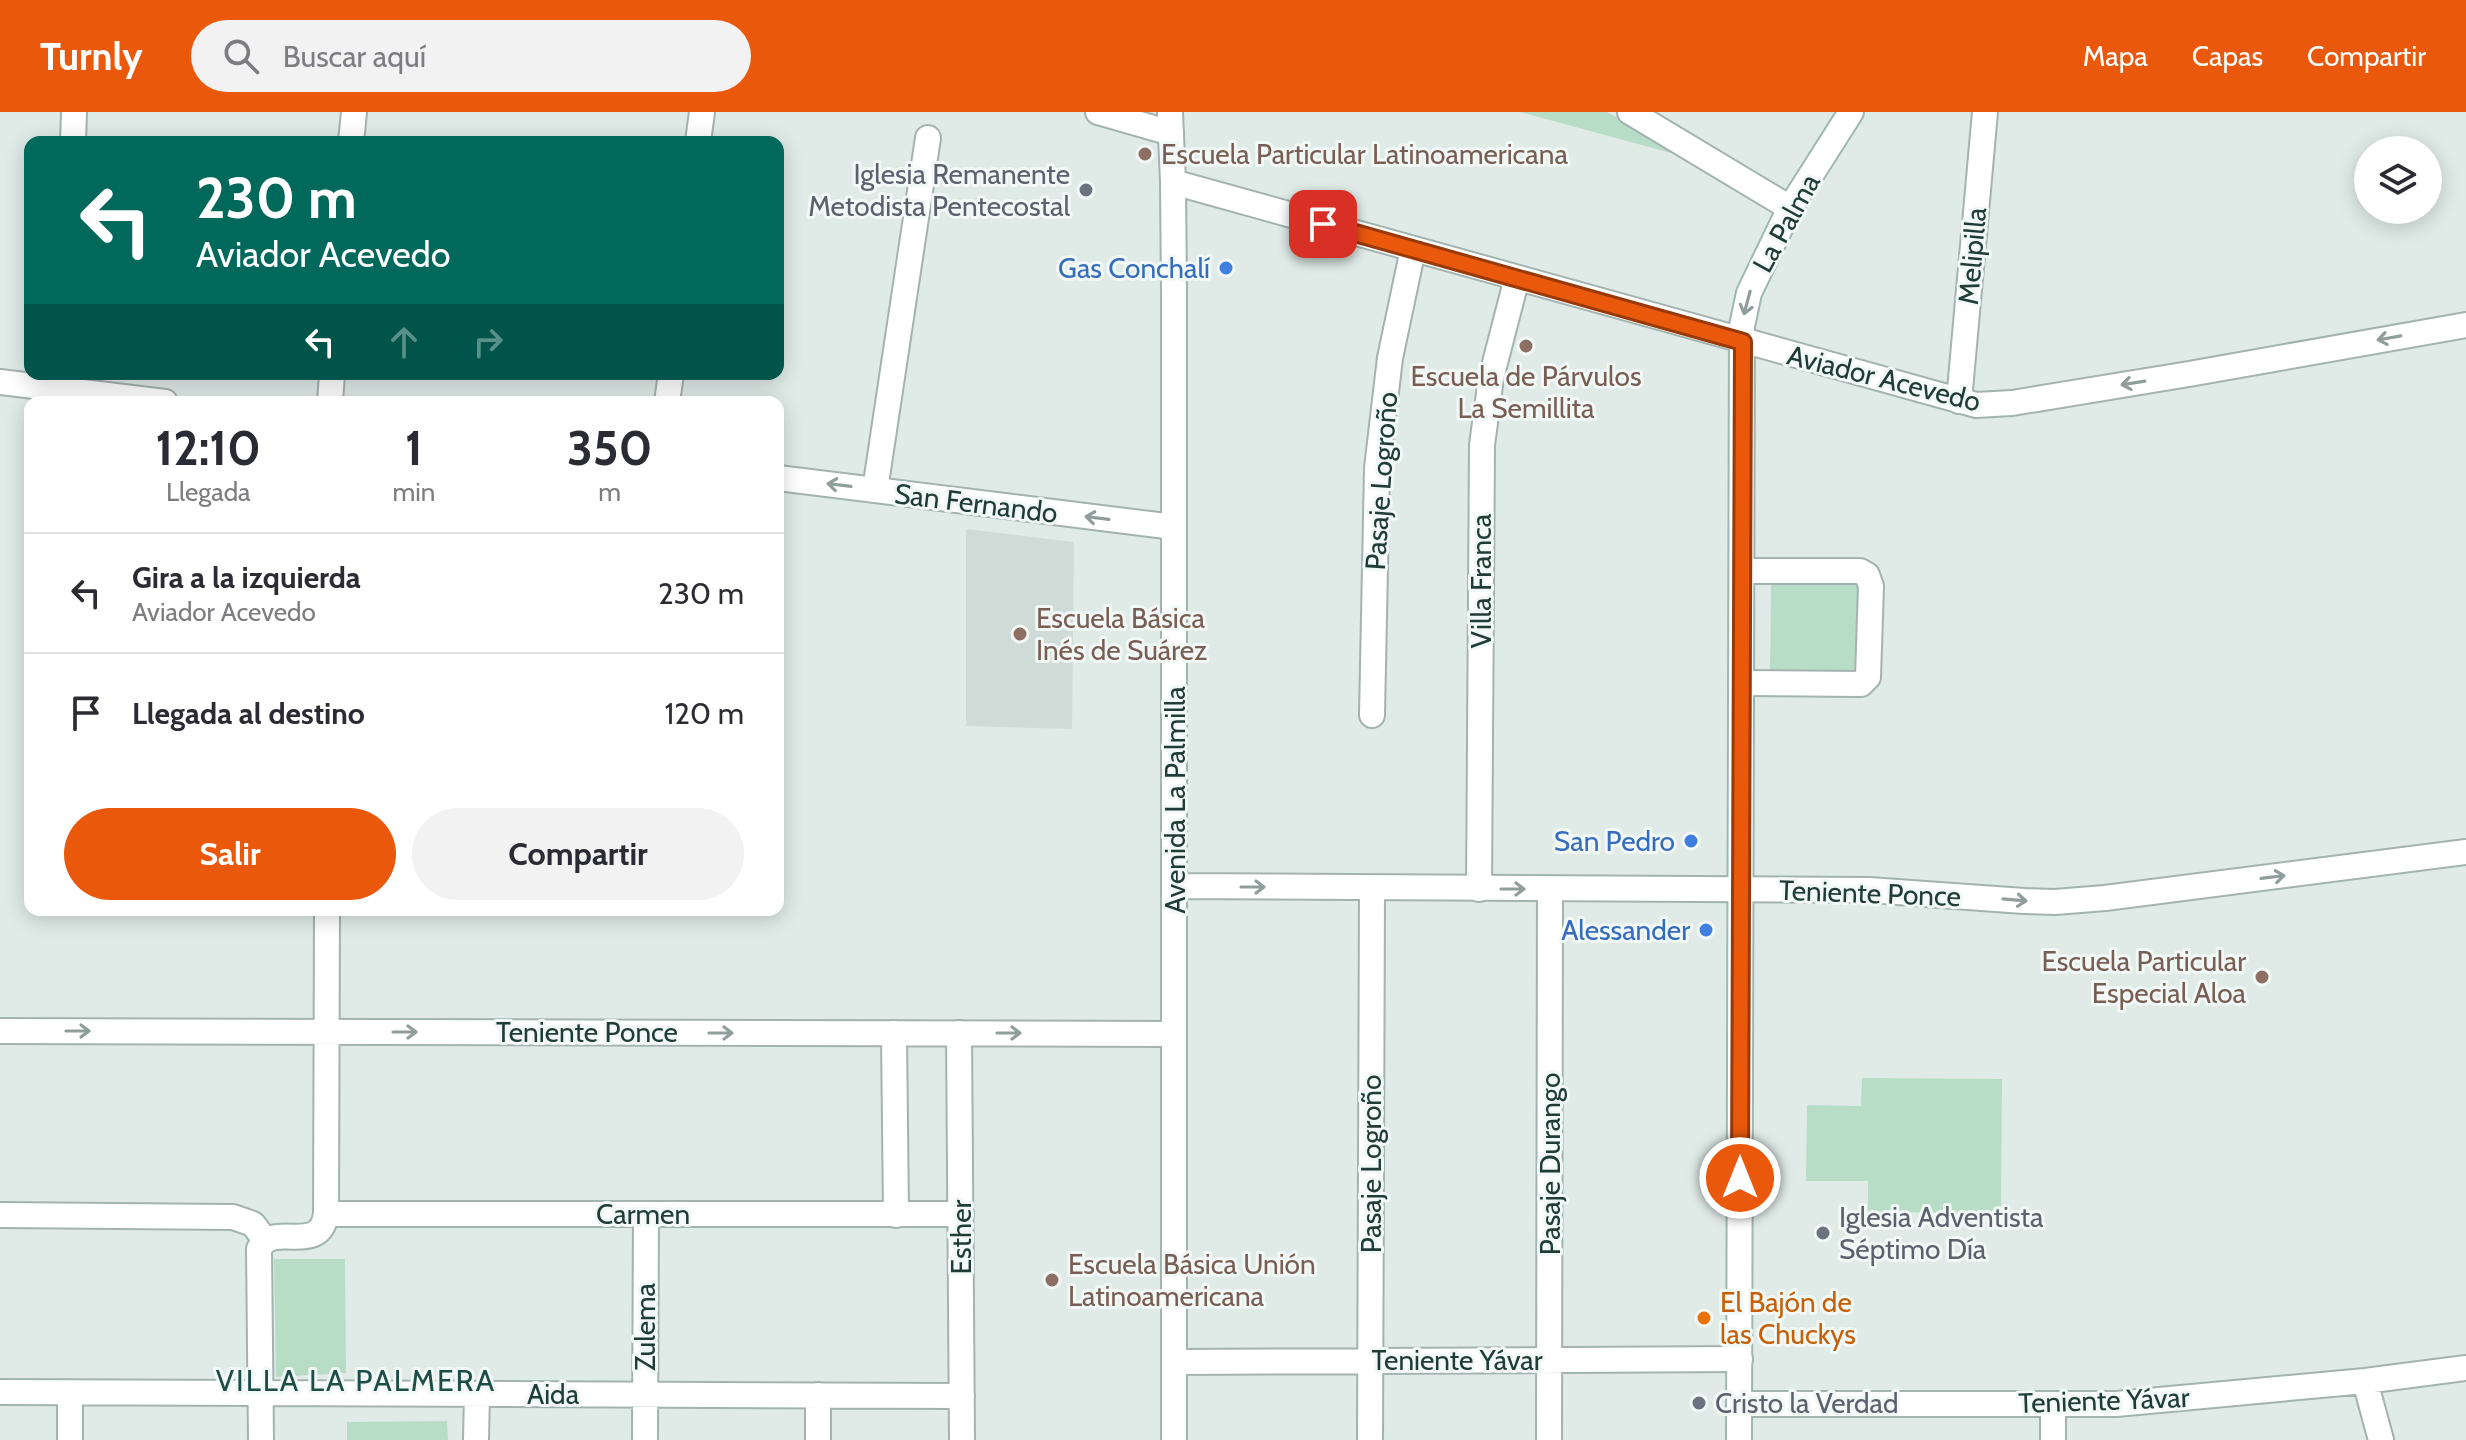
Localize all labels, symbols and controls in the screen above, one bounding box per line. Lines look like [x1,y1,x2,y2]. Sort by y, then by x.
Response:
search box [191,20,751,92]
text: Turnly [40,33,143,80]
icon: search [219,34,263,78]
text: Buscar aquí [283,38,426,75]
text: Mapa [2083,39,2148,73]
text: Capas [2192,39,2263,73]
text: Compartir [2307,39,2426,73]
map controls [2354,136,2442,224]
button: layers [2354,136,2442,224]
place label: Escuela Particular Latinoamericana [1161,137,1568,171]
marker: Escuela Particular Latinoamericana [1136,145,1154,163]
place label: Iglesia Remanente Metodista Pentecostal [808,157,1070,223]
text: 230 m [196,164,357,232]
street label: La Palma [1745,167,1827,278]
icon: left [64,168,168,272]
marker: Iglesia Remanente Metodista Pentecostal [1077,181,1095,199]
pin [1289,190,1357,258]
icon: arrive [1301,202,1345,246]
street label: Melipilla [1951,205,1993,306]
text: Aviador Acevedo [196,232,451,276]
place label: Gas Conchalí [1058,251,1210,285]
marker: Gas Conchalí [1217,259,1235,277]
one-way arrow [1739,289,1754,315]
icon: left [298,320,342,364]
icon: ahead [382,320,426,364]
icon: right [466,320,510,364]
one-way arrow [2377,332,2402,347]
marker: Escuela de Párvulos La Semillita [1517,337,1535,355]
street label: Aviador Acevedo [1784,338,1984,418]
place label: Escuela de Párvulos La Semillita [1410,359,1642,425]
one-way arrow [2121,376,2146,391]
street label: Pasaje Logroño [1358,391,1404,571]
text: 12:10 [156,419,261,477]
text: 1 [405,419,423,477]
text: 350 [567,419,652,477]
text: Llegada [166,476,251,508]
text: min [392,476,435,508]
text: m [598,476,621,508]
street label: San Fernando [893,476,1059,530]
one-way arrow [826,478,853,493]
one-way arrow [1084,510,1111,525]
street label: Villa Franca [1464,513,1498,648]
text: Gira a la izquierda [132,559,361,596]
icon: left [64,571,108,615]
text: 230 m [658,575,744,612]
text: Aviador Acevedo [132,596,316,628]
place label: Escuela Básica Inés de Suárez [1036,601,1207,667]
marker: Escuela Básica Inés de Suárez [1011,625,1029,643]
street label: Avenida La Palmilla [1158,686,1192,914]
icon: arrive [64,691,108,735]
text: Llegada al destino [132,695,365,732]
text: 120 m [664,695,744,732]
button: Salir [64,808,396,900]
button: Compartir [412,808,744,900]
place label: San Pedro [1554,824,1675,858]
marker: San Pedro [1682,832,1700,850]
one-way arrow [2260,869,2285,884]
street label: Teniente Ponce [1779,873,1961,913]
one-way arrow [1239,879,1266,895]
one-way arrow [1499,881,1526,897]
one-way arrow [2001,892,2028,907]
place label: Alessander [1561,913,1690,947]
marker: Alessander [1697,921,1715,939]
place label: Escuela Particular Especial Aloa [2041,944,2247,1010]
marker: Escuela Particular Especial Aloa [2253,968,2271,986]
street label: Teniente Ponce [496,1015,678,1049]
one-way arrow [64,1023,91,1039]
one-way arrow [391,1024,418,1040]
one-way arrow [707,1025,734,1041]
one-way arrow [995,1025,1022,1041]
street label: Pasaje Durango [1533,1073,1567,1255]
street label: Pasaje Logroño [1354,1075,1388,1253]
position arrow [1698,1136,1782,1220]
street label: Carmen [596,1197,690,1231]
street label: Esther [944,1199,978,1274]
place label: Iglesia Adventista Séptimo Día [1839,1200,2044,1266]
marker: Iglesia Adventista Séptimo Día [1814,1224,1832,1242]
place label: Escuela Básica Unión Latinoamericana [1068,1247,1316,1313]
marker: Escuela Básica Unión Latinoamericana [1043,1271,1061,1289]
street label: Zulema [628,1282,662,1371]
place label: El Bajón de las Chuckys [1720,1285,1856,1351]
marker: El Bajón de las Chuckys [1695,1309,1713,1327]
street label: Teniente Yávar [1371,1343,1543,1377]
district label: VILLA LA PALMERA [216,1362,496,1399]
street label: Aida [527,1377,580,1411]
street label: Teniente Yávar [2018,1380,2190,1420]
place label: Cristo la Verdad [1715,1386,1899,1420]
marker: Cristo la Verdad [1690,1394,1708,1412]

